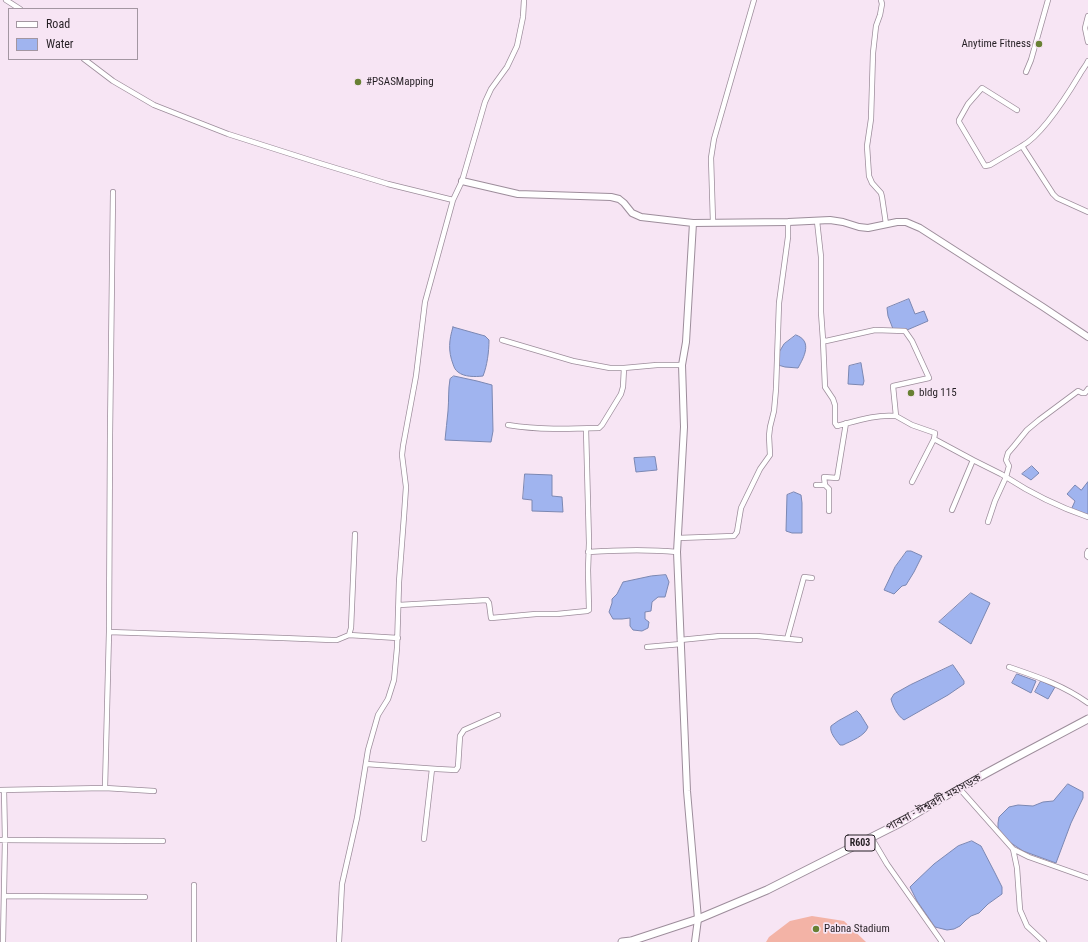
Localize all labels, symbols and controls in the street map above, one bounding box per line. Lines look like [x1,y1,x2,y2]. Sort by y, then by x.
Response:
legend [8,8,138,60]
text: Road [46,17,70,31]
text: Water [46,37,74,51]
place label: Anytime Fitness [961,37,1031,51]
marker: Anytime Fitness [1034,39,1044,49]
place label: #PSASMapping [366,75,434,89]
marker: #PSASMapping [353,77,363,87]
place label: bldg 115 [919,386,957,400]
marker: bldg 115 [906,388,916,398]
street label: পাবনা - ঈশ্বরদী মহাসড়ক [884,771,984,835]
road number: R603 [845,835,875,851]
place label: Pabna Stadium [824,922,890,936]
marker: Pabna Stadium [811,924,821,934]

